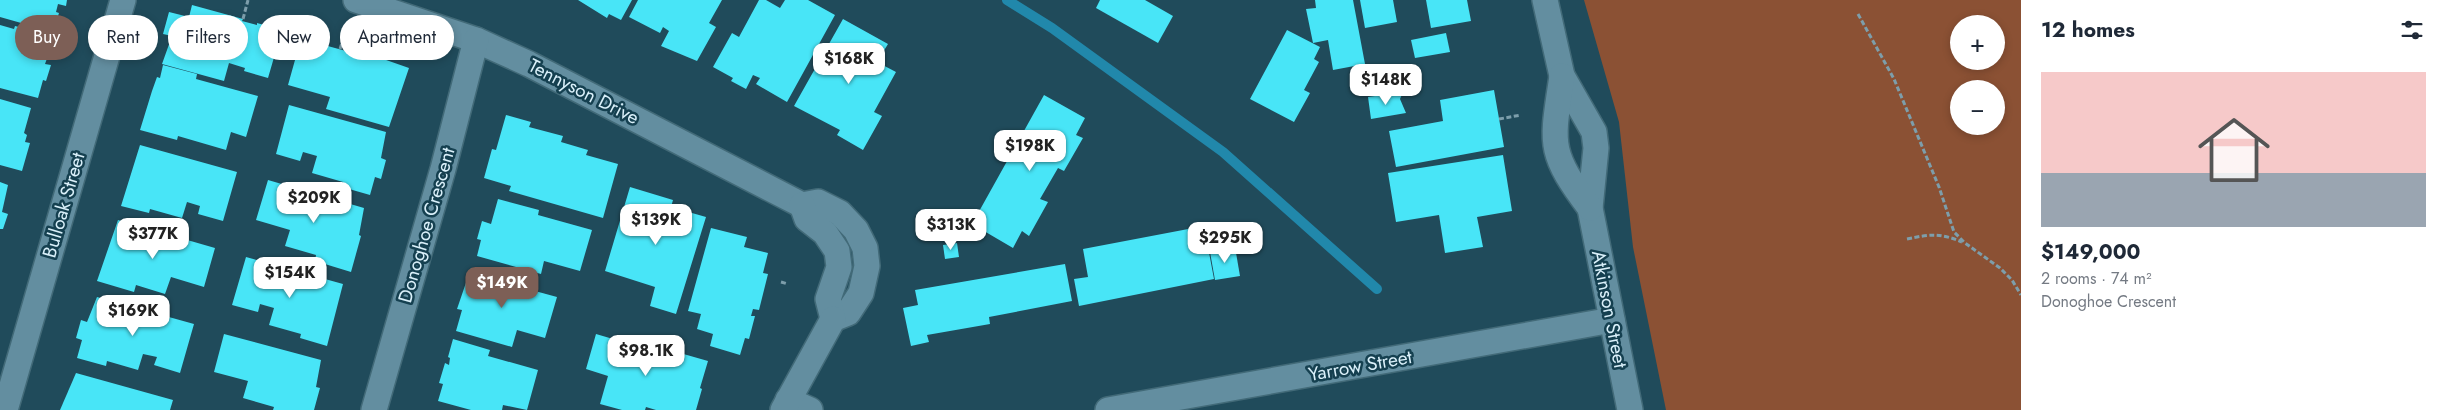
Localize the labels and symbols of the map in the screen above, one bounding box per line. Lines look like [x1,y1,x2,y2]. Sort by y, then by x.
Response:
pin: $168K [814,42,884,85]
street label: Tennyson Drive [524,52,644,131]
pin: $148K [1351,64,1421,106]
pin: $198K [995,130,1065,172]
street label: Donoghoe Crescent [391,144,462,306]
street label: Bulloak Street [36,149,91,261]
pin: $209K [279,182,349,224]
pin: $139K [621,204,691,246]
pin: $313K [916,208,986,251]
pin: $377K [118,218,188,260]
pin: $295K [1190,222,1260,264]
street label: Atkinson Street [1585,248,1634,371]
pin: $154K [255,256,325,299]
pin: $149K [467,266,537,309]
pin: $169K [98,294,168,337]
pin: $98.1K [605,334,687,377]
street label: Yarrow Street [1306,343,1414,388]

